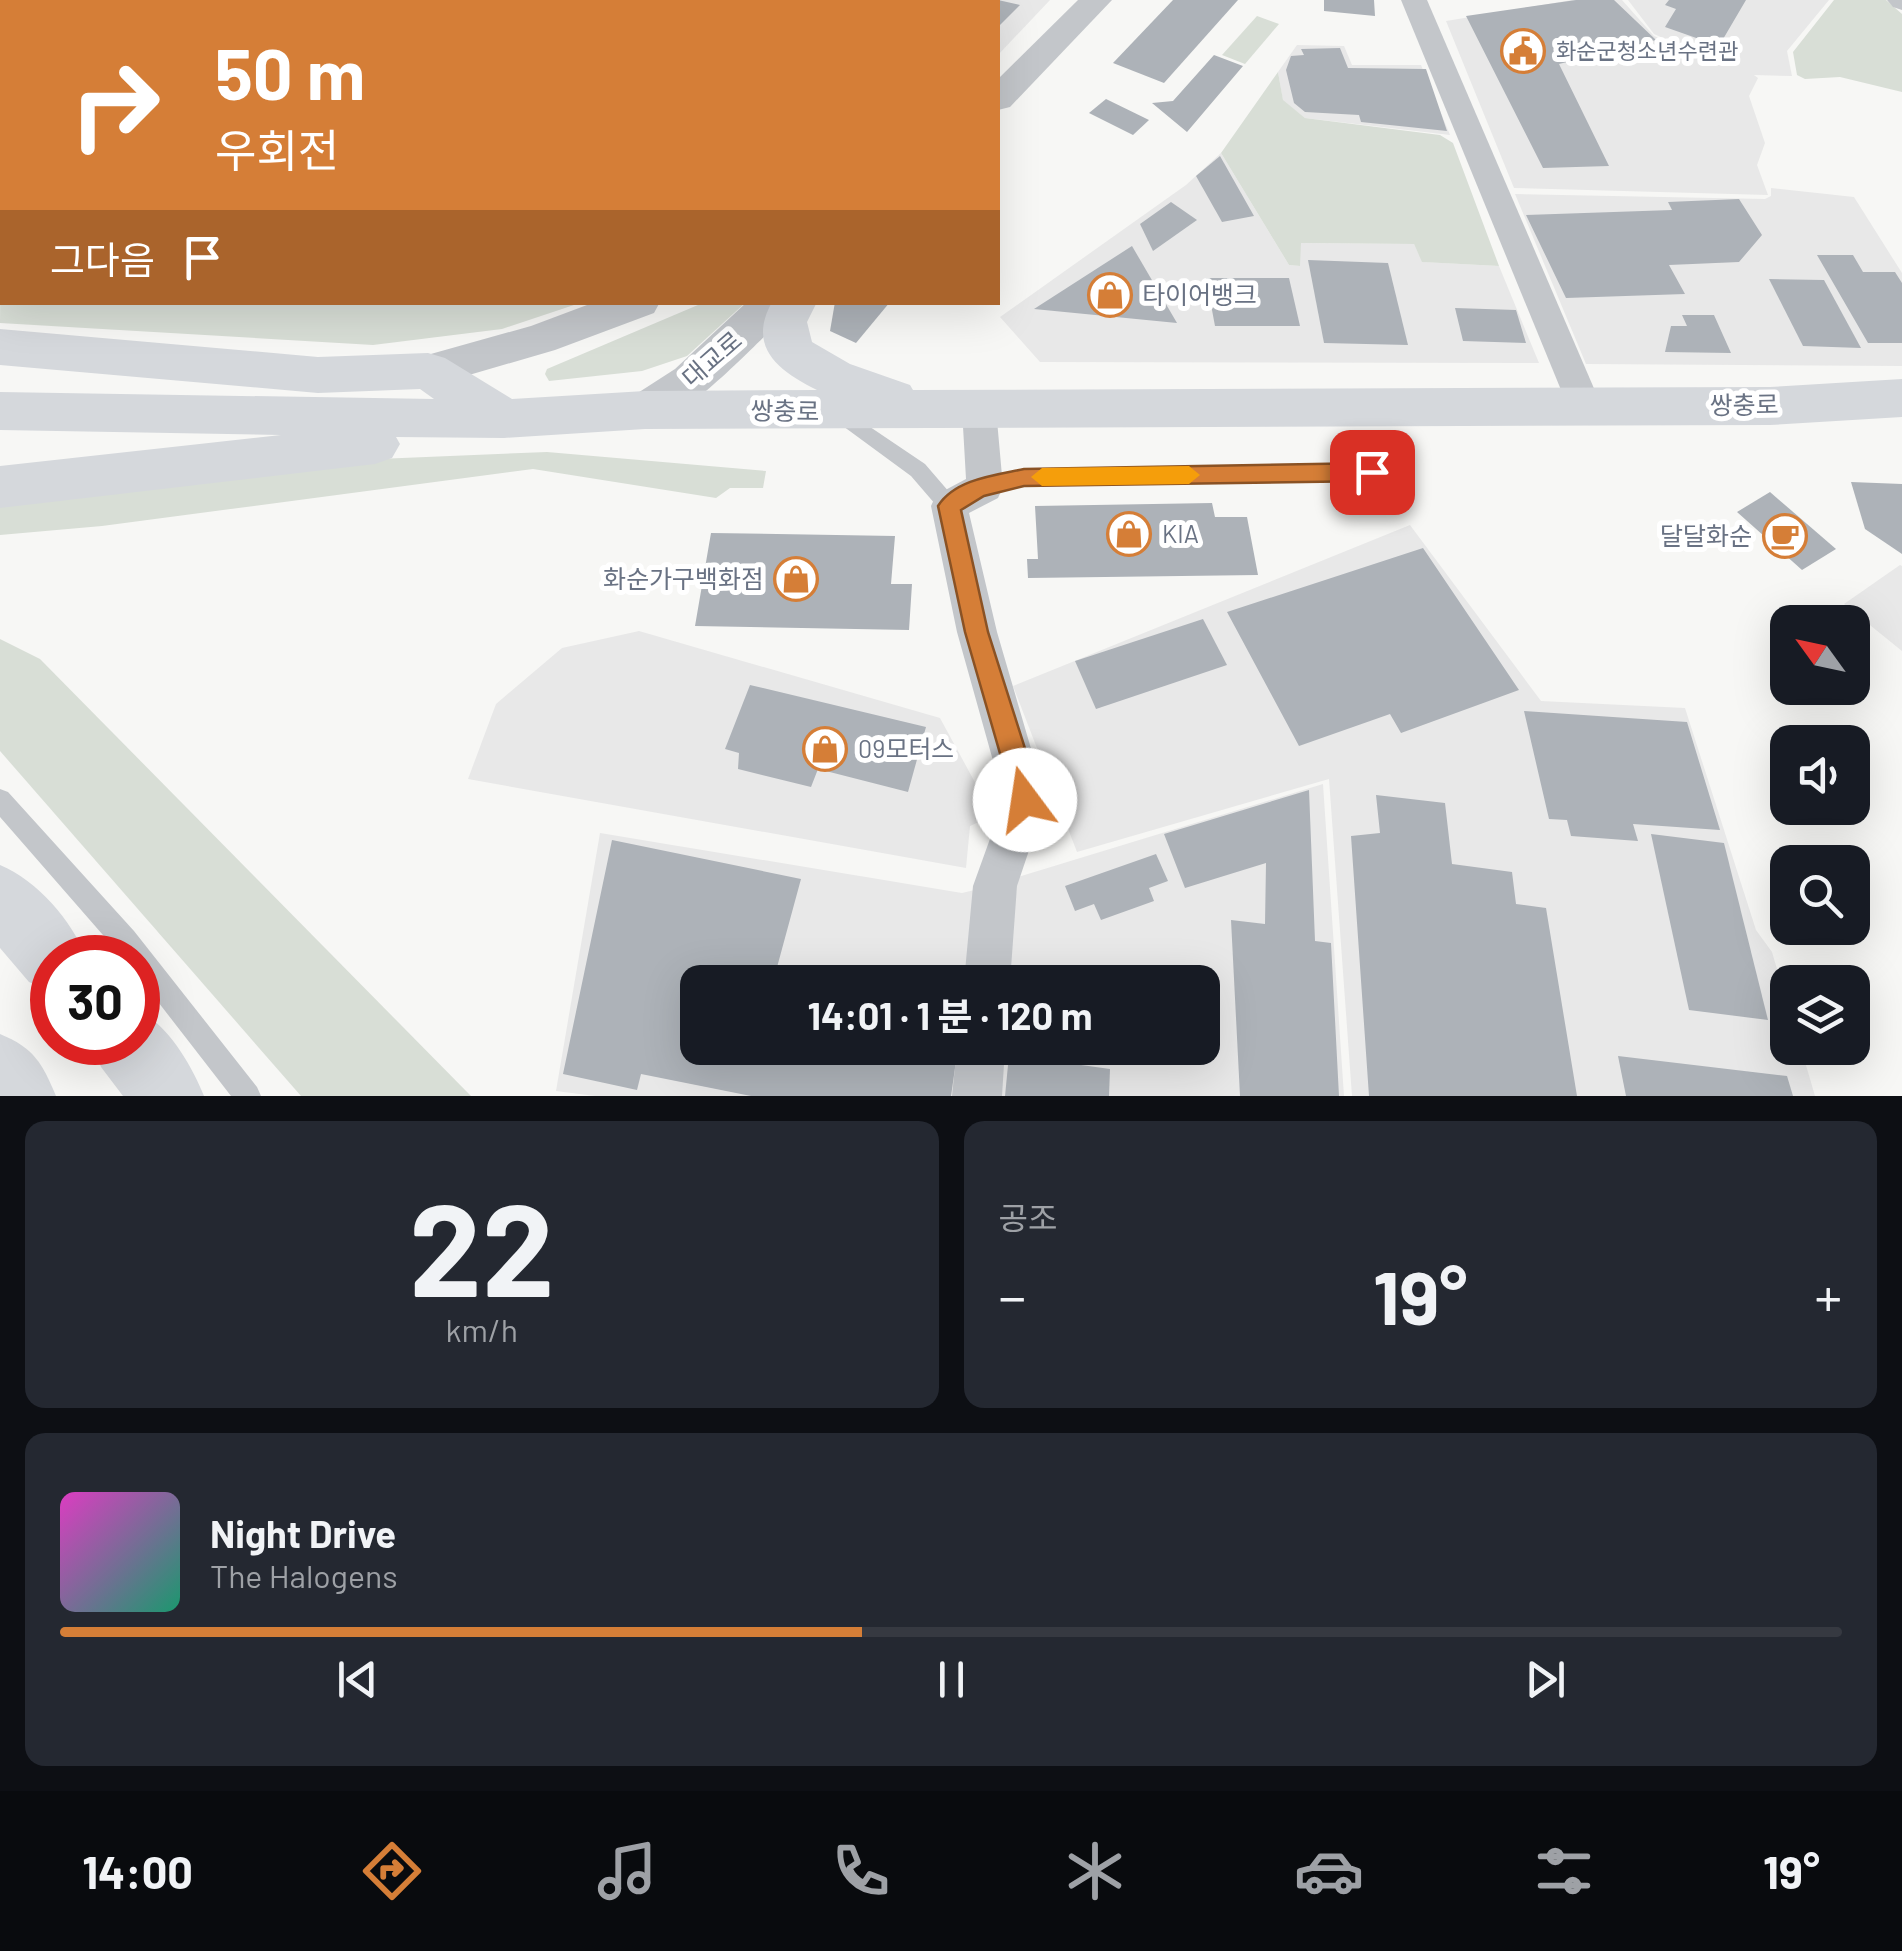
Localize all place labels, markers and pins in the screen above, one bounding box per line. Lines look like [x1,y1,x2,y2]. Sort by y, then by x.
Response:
public building icon: 화순군청소년수련관 [1500,28,1546,74]
place label: 화순군청소년수련관 [1556,37,1738,63]
shop icon: 타이어뱅크 [1087,272,1133,318]
place label: 타이어뱅크 [1142,279,1257,309]
pin [1330,430,1415,515]
shop icon: KIA [1106,511,1152,557]
cafe icon: 달달화순 [1762,513,1808,559]
place label: KIA [1162,518,1199,548]
place label: 달달화순 [1660,520,1752,550]
shop icon: 화순가구백화점 [773,556,819,602]
place label: 화순가구백화점 [603,563,764,593]
shop icon: 09모터스 [802,726,848,772]
place label: 09모터스 [858,733,954,763]

